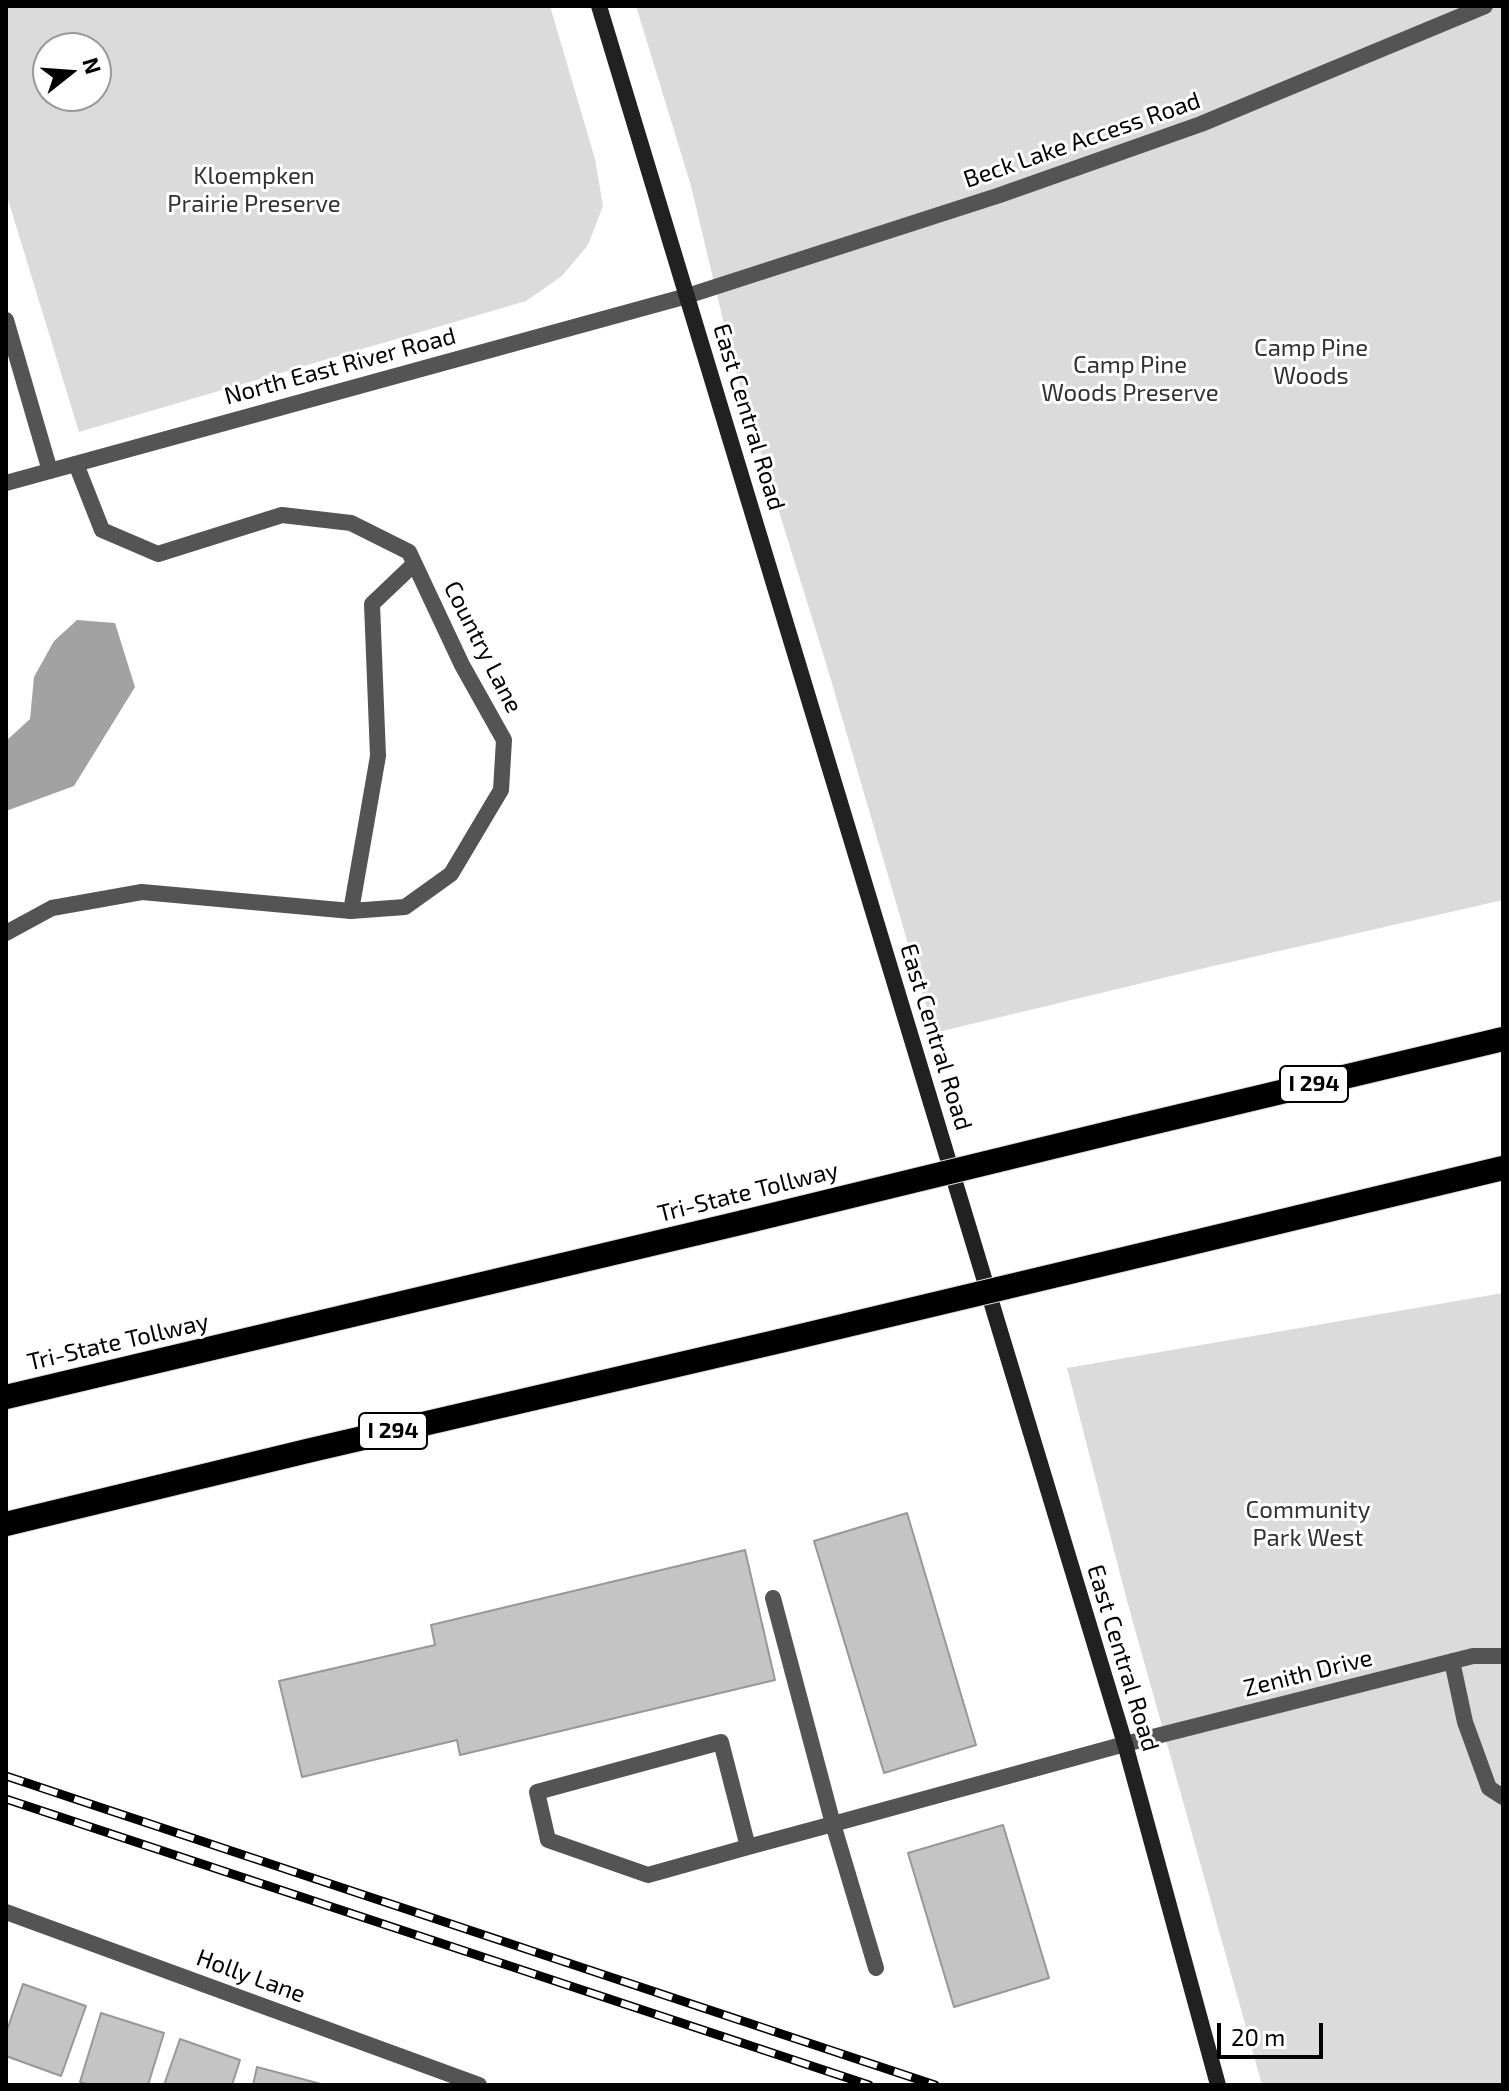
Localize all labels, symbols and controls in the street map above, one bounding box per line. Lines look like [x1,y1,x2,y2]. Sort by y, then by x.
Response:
north arrow [32,32,112,112]
text: N [78,54,108,77]
street label: Beck Lake Access Road [960,86,1204,194]
park label: Kloempken Prairie Preserve [167,162,341,218]
street label: East Central Road [707,320,791,514]
street label: North East River Road [221,321,459,411]
park label: Camp Pine Woods [1254,334,1368,390]
park label: Camp Pine Woods Preserve [1041,351,1219,407]
street label: Country Lane [437,576,529,718]
street label: East Central Road [894,940,978,1134]
road number: I 294 [1280,1066,1348,1102]
street label: Tri-State Tollway [655,1156,841,1228]
street label: Tri-State Tollway [25,1307,211,1377]
road number: I 294 [359,1413,427,1449]
park label: Community Park West [1246,1496,1370,1552]
street label: East Central Road [1081,1561,1165,1755]
street label: Zenith Drive [1241,1643,1375,1703]
street label: Holly Lane [193,1943,309,2009]
scale bar [1221,2007,1327,2057]
text: 20 m [1231,2022,1285,2051]

